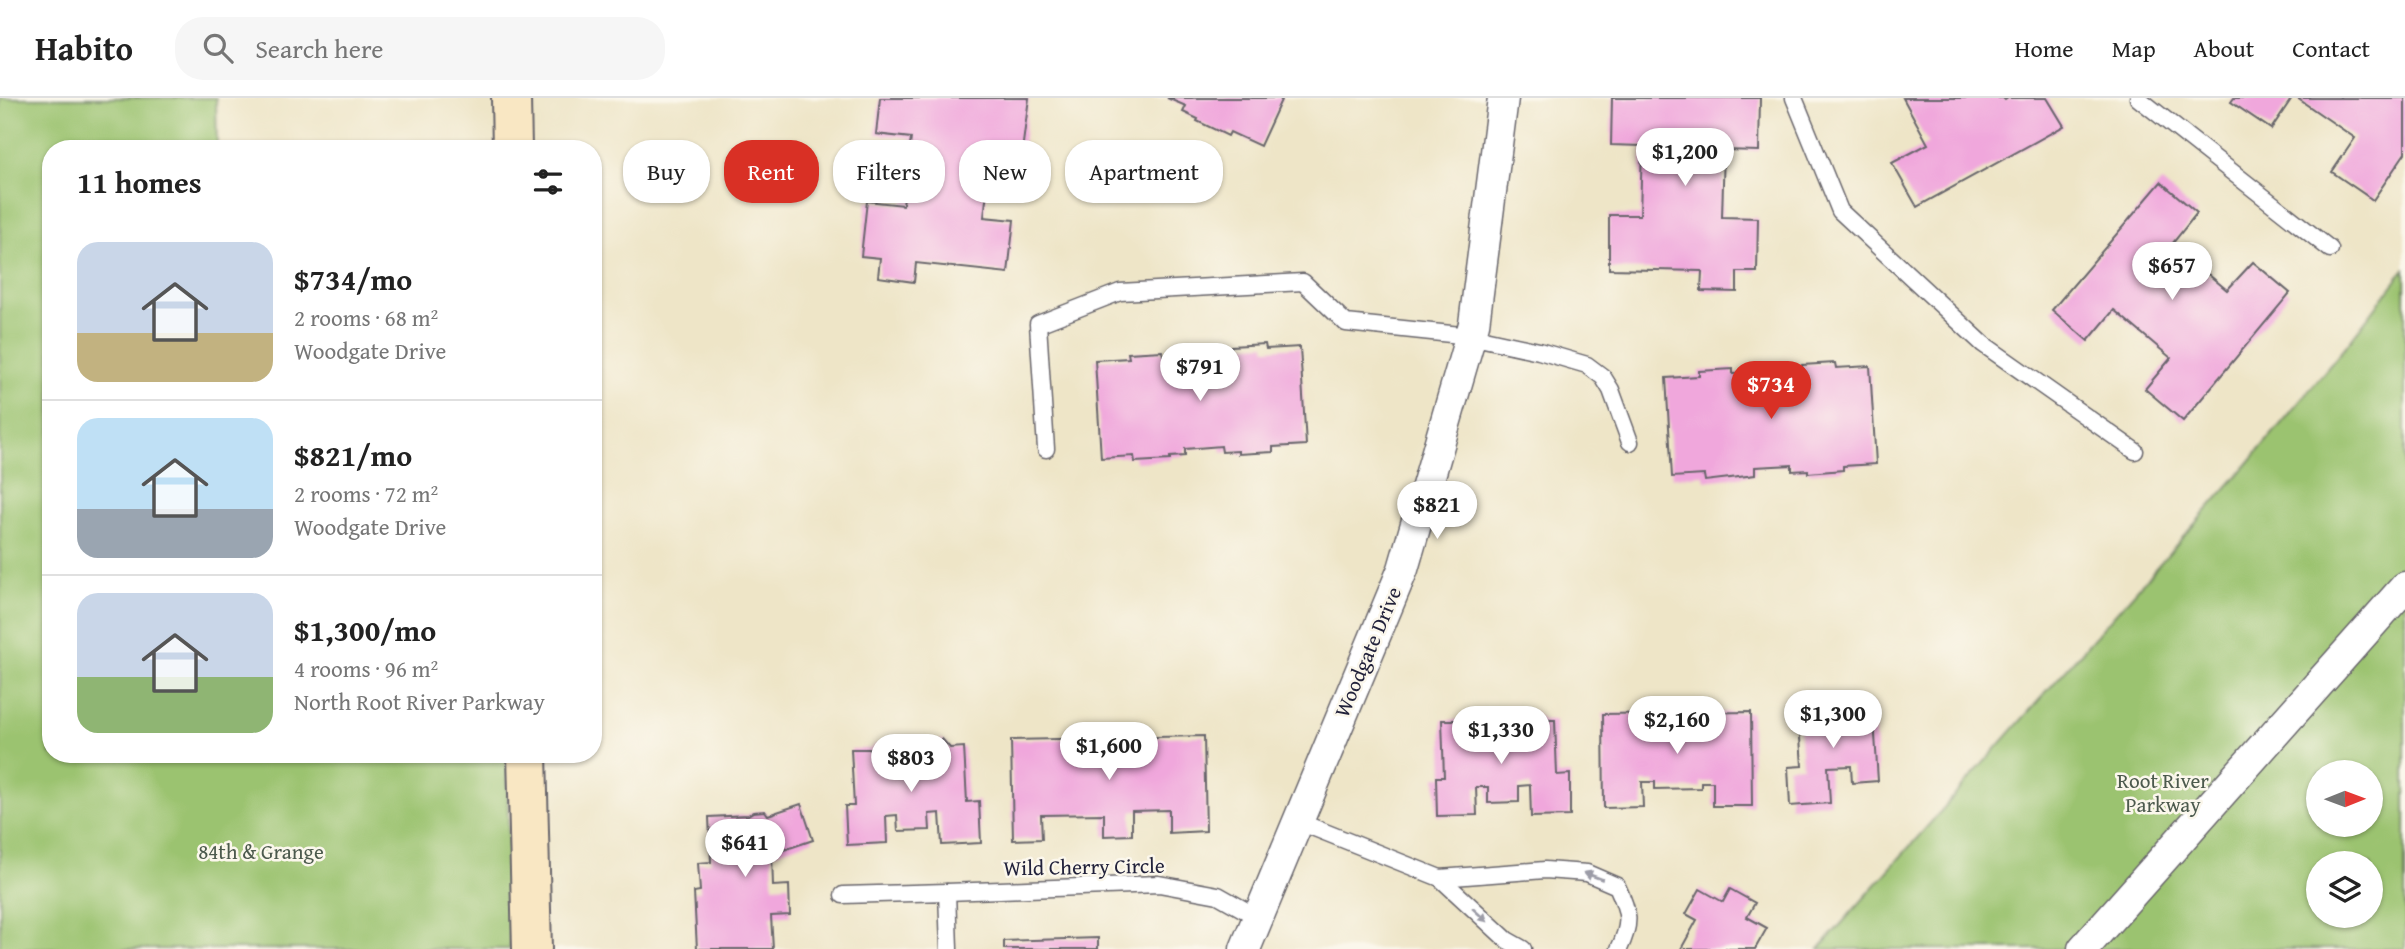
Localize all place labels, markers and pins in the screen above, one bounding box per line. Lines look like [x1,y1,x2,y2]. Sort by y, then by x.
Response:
pin: $1,200 [1628,129,1742,188]
pin: $657 [2131,242,2213,302]
pin: $791 [1159,344,1241,403]
pin: $734 [1730,362,1812,421]
pin: $821 [1396,482,1478,541]
pin: $1,300 [1776,690,1890,750]
pin: $2,160 [1620,696,1734,756]
pin: $1,330 [1444,706,1558,766]
pin: $1,600 [1052,722,1166,782]
pin: $803 [870,734,952,794]
pin: $641 [704,820,786,879]

